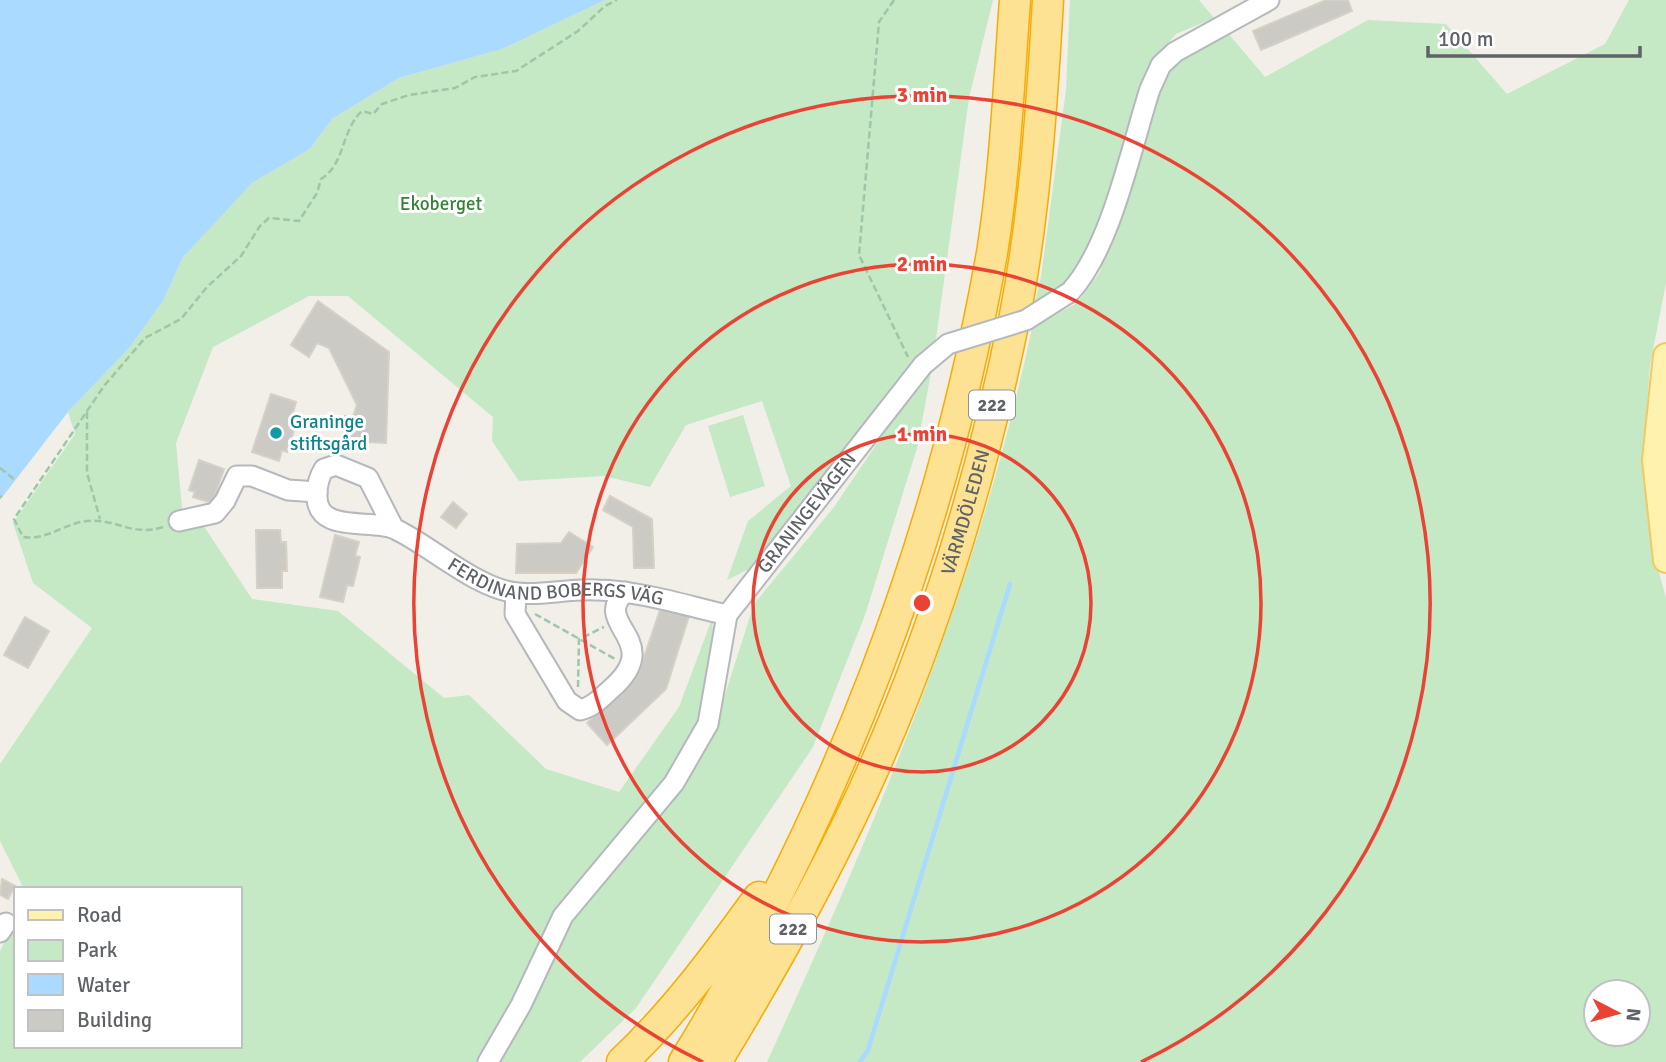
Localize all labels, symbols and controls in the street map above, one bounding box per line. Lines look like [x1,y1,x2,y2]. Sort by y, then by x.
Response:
scale bar [1428,14,1640,58]
text: 100 m [1438,26,1493,52]
text: 3 min [897,82,947,108]
park label: Ekoberget [400,192,483,216]
text: 2 min [897,251,947,277]
road number: 222 [969,390,1015,419]
place label: Graninge stiftsgård [290,410,367,456]
text: 1 min [897,421,947,447]
marker: Graninge stiftsgård [268,425,284,441]
street label: VÄRMDÖLEDEN [936,447,995,578]
street label: GRANINGEVÄGEN [752,448,862,578]
street label: FERDINAND BOBERGS VÄG [443,553,666,611]
centre of rings [910,591,934,615]
legend [14,887,242,1048]
text: Road [77,902,122,928]
road number: 222 [770,914,816,944]
text: Park [77,937,118,963]
text: Water [77,972,130,998]
north arrow [1582,978,1652,1048]
text: Building [77,1007,152,1033]
text: N [1620,1007,1646,1022]

